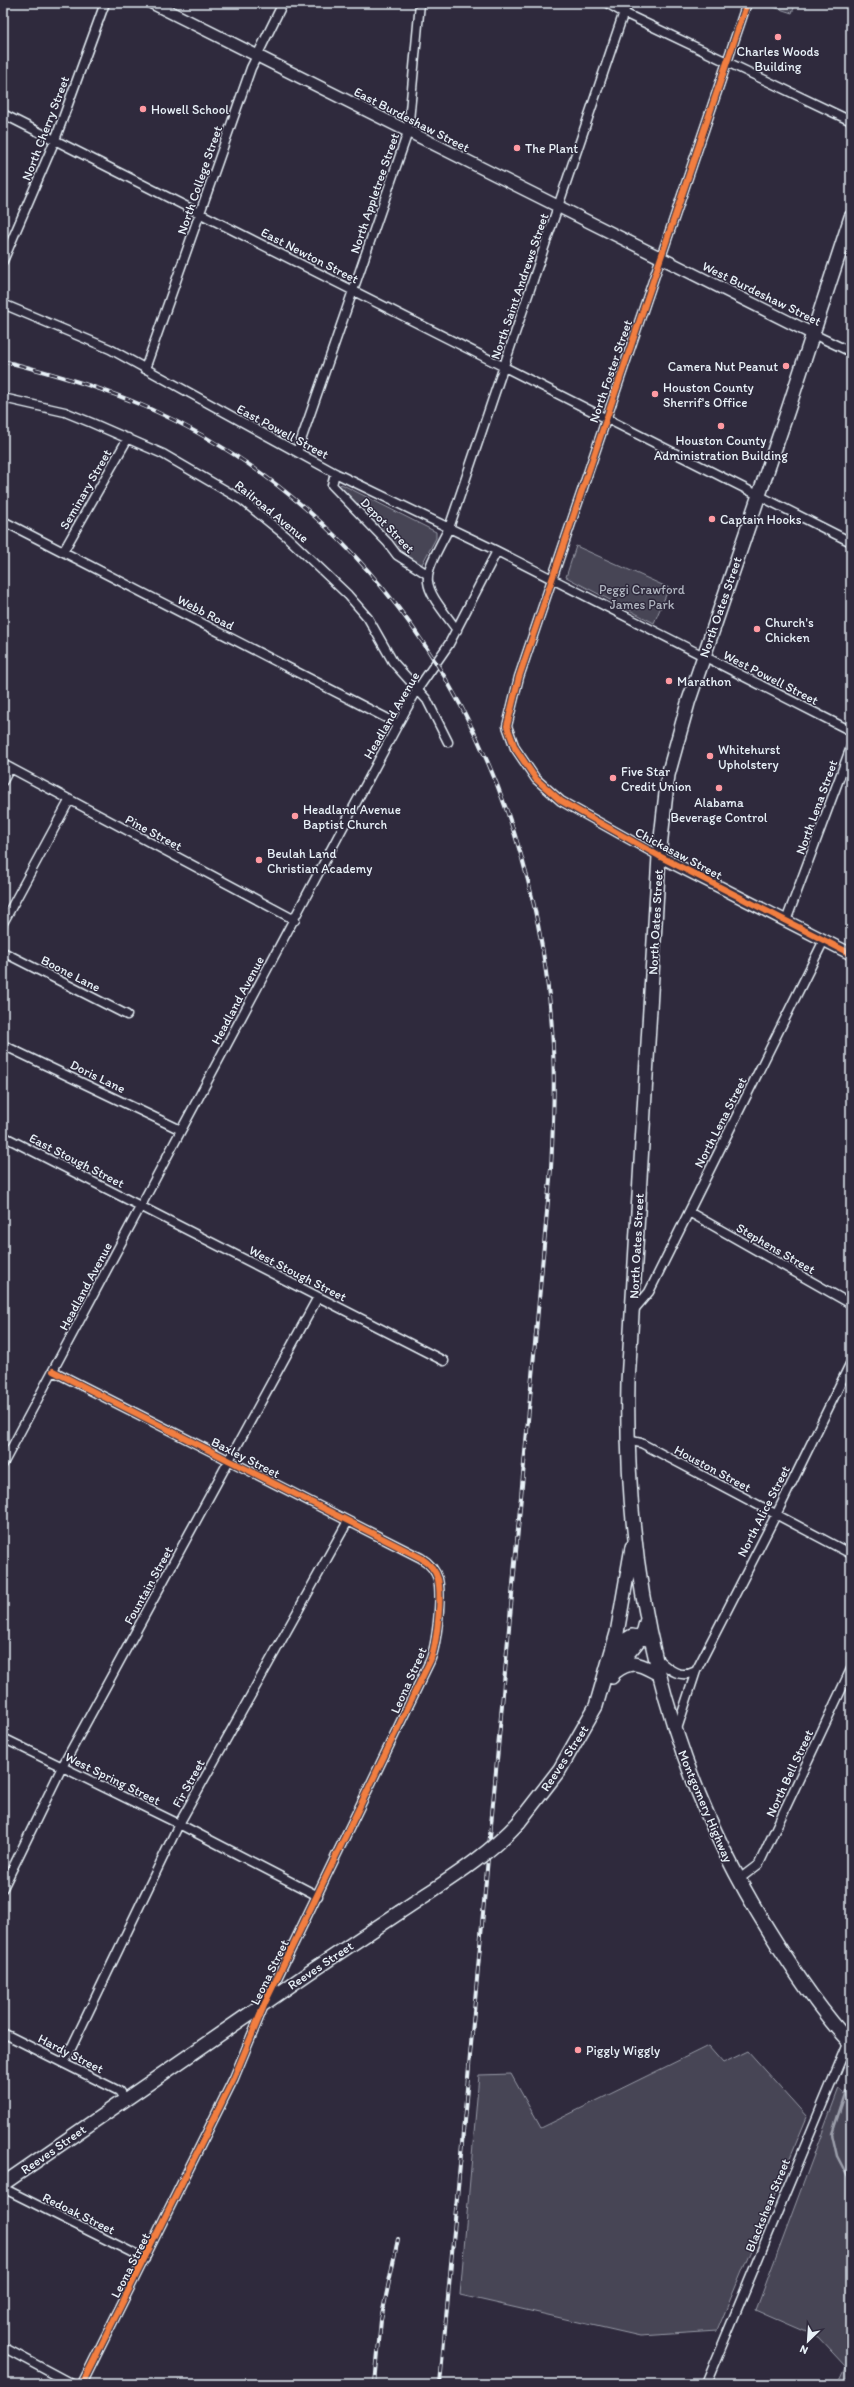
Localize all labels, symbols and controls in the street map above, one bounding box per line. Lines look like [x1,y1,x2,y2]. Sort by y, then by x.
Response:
marker: Charles Woods Building [773,32,783,42]
place label: Charles Woods Building [737,44,820,74]
street label: North Cherry Street [19,74,72,182]
street label: East Burdeshaw Street [352,84,472,155]
place label: Howell School [151,102,229,117]
marker: Howell School [138,104,148,114]
street label: North College Street [174,124,225,237]
street label: North Appletree Street [347,131,402,255]
place label: The Plant [525,141,578,156]
marker: The Plant [512,143,522,153]
street label: North Saint Andrews Street [487,211,552,361]
street label: East Newton Street [259,224,361,287]
street label: West Burdeshaw Street [700,258,824,329]
street label: North Foster Street [586,318,635,425]
place label: Camera Nut Peanut [668,359,778,374]
marker: Camera Nut Peanut [781,361,791,371]
place label: Houston County Sherrif's Office [663,380,754,410]
marker: Houston County Sherrif's Office [650,389,660,399]
street label: East Powell Street [234,401,331,462]
marker: Houston County Administration Building [716,421,726,431]
place label: Houston County Administration Building [654,433,788,463]
street label: Seminary Street [56,446,115,532]
street label: Railroad Avenue [232,477,312,546]
street label: Depot Street [358,495,418,556]
place label: Captain Hooks [720,512,802,527]
marker: Captain Hooks [707,514,717,524]
street label: North Oates Street [696,555,745,660]
park label: Peggi Crawford James Park [599,582,685,612]
street label: Webb Road [175,592,237,633]
place label: Church's Chicken [765,615,814,645]
marker: Church's Chicken [752,624,762,634]
street label: West Powell Street [721,647,821,708]
street label: Headland Avenue [360,669,422,761]
place label: Marathon [677,674,732,689]
marker: Marathon [664,676,674,686]
place label: Whitehurst Upholstery [718,742,781,772]
marker: Whitehurst Upholstery [705,751,715,761]
street label: North Lena Street [792,758,841,857]
place label: Five Star Credit Union [621,764,692,794]
marker: Five Star Credit Union [608,773,618,783]
marker: Alabama Beverage Control [714,783,724,793]
place label: Alabama Beverage Control [671,795,768,825]
place label: Headland Avenue Baptist Church [303,802,401,832]
street label: Pine Street [123,811,185,854]
marker: Headland Avenue Baptist Church [290,811,300,821]
street label: Chickasaw Street [633,824,725,883]
place label: Beulah Land Christian Academy [267,846,372,876]
marker: Beulah Land Christian Academy [254,855,264,865]
street label: North Oates Street [645,869,666,975]
street label: Boone Lane [39,952,103,995]
street label: Headland Avenue [208,953,267,1047]
street label: Doris Lane [68,1057,128,1096]
street label: North Lena Street [691,1074,750,1170]
street label: East Stough Street [27,1130,127,1191]
street label: North Oates Street [626,1193,647,1299]
street label: Stephens Street [734,1220,818,1277]
street label: Headland Avenue [56,1239,115,1333]
street label: West Stough Street [247,1242,349,1305]
street label: Baxley Street [209,1434,283,1481]
street label: Houston Street [672,1442,754,1495]
street label: North Alice Street [734,1463,793,1559]
street label: Fountain Street [121,1543,176,1627]
street label: Leona Street [387,1645,430,1716]
street label: Reeves Street [538,1722,591,1794]
street label: North Bell Street [763,1727,816,1819]
street label: Montgomery Highway [675,1748,736,1865]
street label: West Spring Street [63,1749,163,1808]
street label: Fir Street [169,1756,208,1810]
street label: Leona Street [247,1937,292,2007]
street label: Reeves Street [285,1938,356,1993]
street label: Hardy Street [36,2031,106,2076]
place label: Piggly Wiggly [586,2043,660,2058]
marker: Piggly Wiggly [573,2045,583,2055]
street label: Reeves Street [18,2121,89,2177]
street label: Blackshear Street [742,2156,793,2254]
street label: Redoak Street [40,2189,118,2237]
street label: Leona Street [108,2230,153,2300]
north arrow [788,2321,828,2361]
text: N [798,2342,810,2357]

